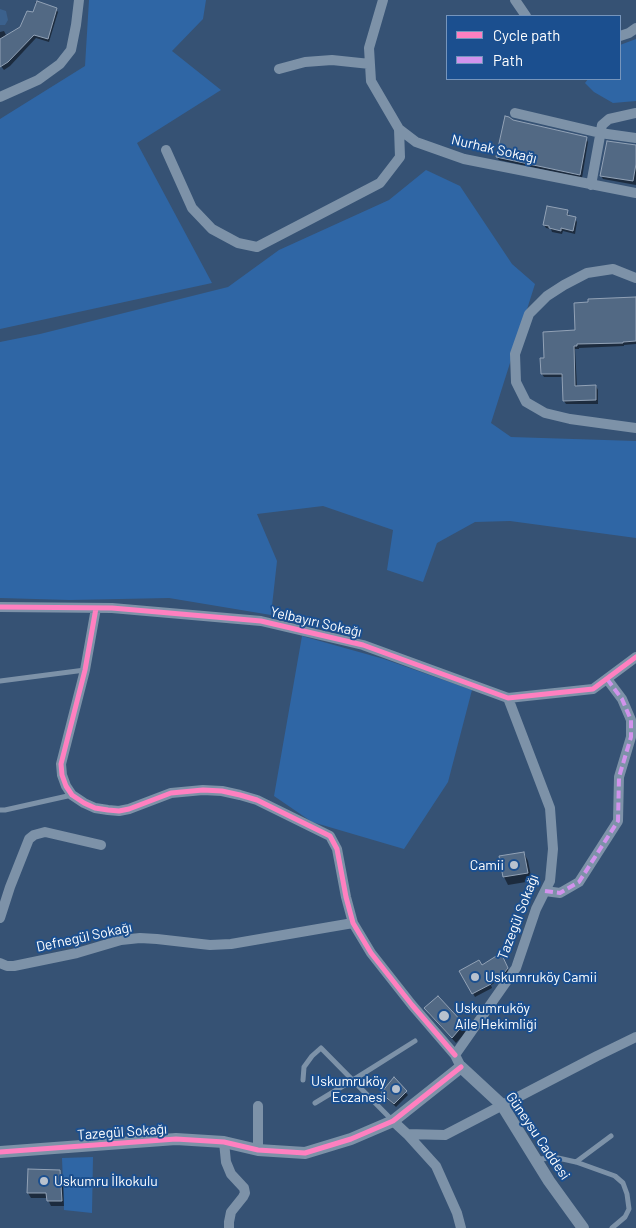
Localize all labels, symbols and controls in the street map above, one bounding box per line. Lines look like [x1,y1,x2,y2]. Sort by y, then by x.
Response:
legend [446,15,621,80]
text: Cycle path [493,26,560,44]
text: Path [493,51,523,69]
street label: Nurhak Sokağı [450,131,538,167]
street label: Yelbayırı Sokağı [269,603,363,641]
place label: Camii [470,857,504,873]
marker: Camii [508,859,520,871]
street label: Tazegül Sokağı [494,872,542,962]
street label: Defnegül Sokağı [35,919,133,955]
place label: Uskumruköy Camii [485,969,597,985]
marker: Uskumruköy Camii [469,971,481,983]
place label: Uskumruköy Aile Hekimliği [455,1000,537,1032]
marker: Uskumruköy Aile Hekimliği [437,1009,451,1023]
place label: Uskumruköy Eczanesi [311,1073,386,1106]
marker: Uskumruköy Eczanesi [390,1083,402,1095]
street label: Güneysu Caddesi [502,1089,574,1183]
street label: Tazegül Sokağı [77,1120,167,1144]
place label: Uskumru İlkokulu [54,1173,158,1189]
marker: Uskumru İlkokulu [38,1175,50,1187]

